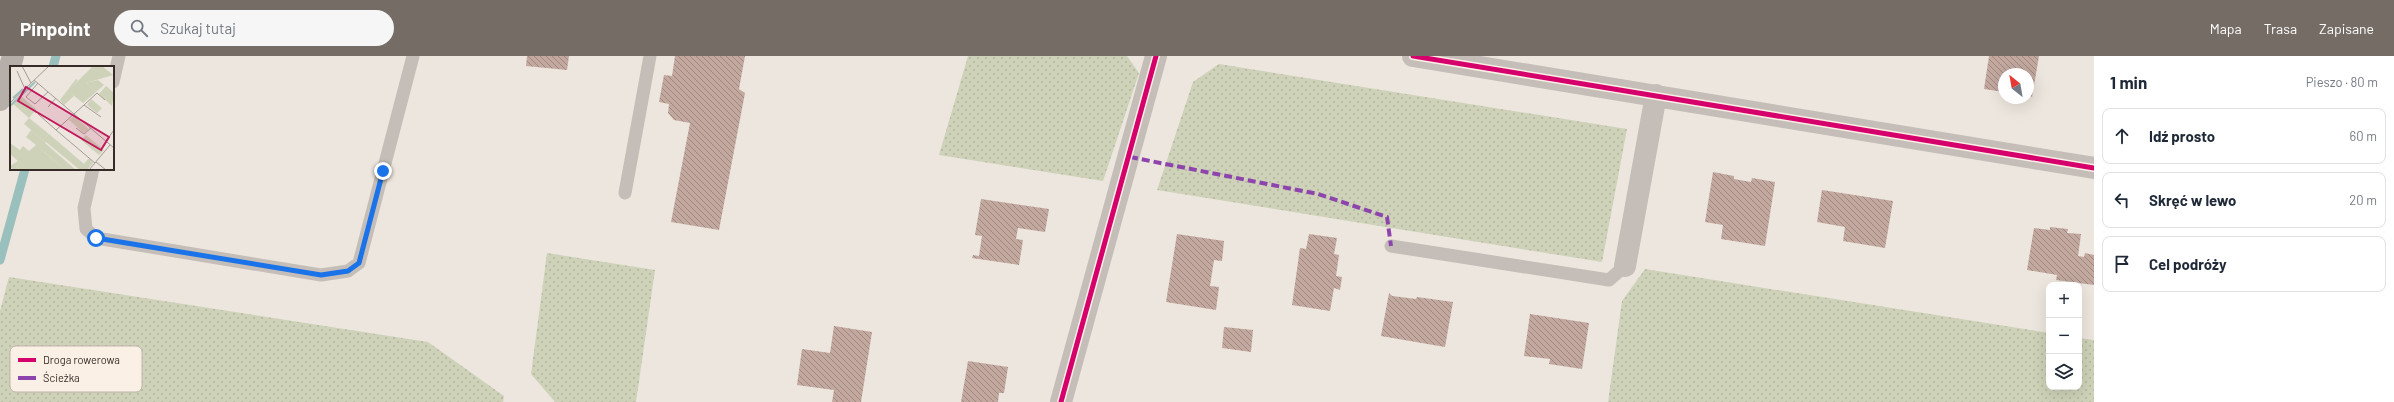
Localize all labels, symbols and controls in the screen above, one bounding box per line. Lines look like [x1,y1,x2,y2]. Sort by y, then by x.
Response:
search box [114,10,394,46]
text: Pinpoint [20,17,90,40]
icon: search [128,17,150,39]
text: Szukaj tutaj [160,19,236,37]
text: Mapa [2210,20,2242,37]
text: Trasa [2264,20,2297,37]
text: Zapisane [2319,20,2374,37]
inset map [10,66,114,170]
north arrow [1998,68,2034,104]
text: 1 min [2110,72,2147,92]
text: Pieszo · 80 m [2306,74,2378,90]
icon: ahead [2111,125,2133,147]
text: Idź prosto [2149,127,2215,145]
text: 60 m [2350,128,2377,144]
route end [374,162,392,180]
icon: left [2111,189,2133,211]
text: Skręć w lewo [2149,191,2236,209]
text: 20 m [2349,192,2377,208]
route start [87,229,105,247]
icon: arrive [2111,253,2133,275]
text: Cel podróży [2149,255,2227,273]
map controls [2046,282,2082,390]
button: + [2046,282,2082,318]
button: − [2046,318,2082,354]
legend [10,346,142,392]
text: Droga rowerowa [43,353,120,366]
button: layers [2046,354,2082,390]
text: Ścieżka [43,371,80,384]

